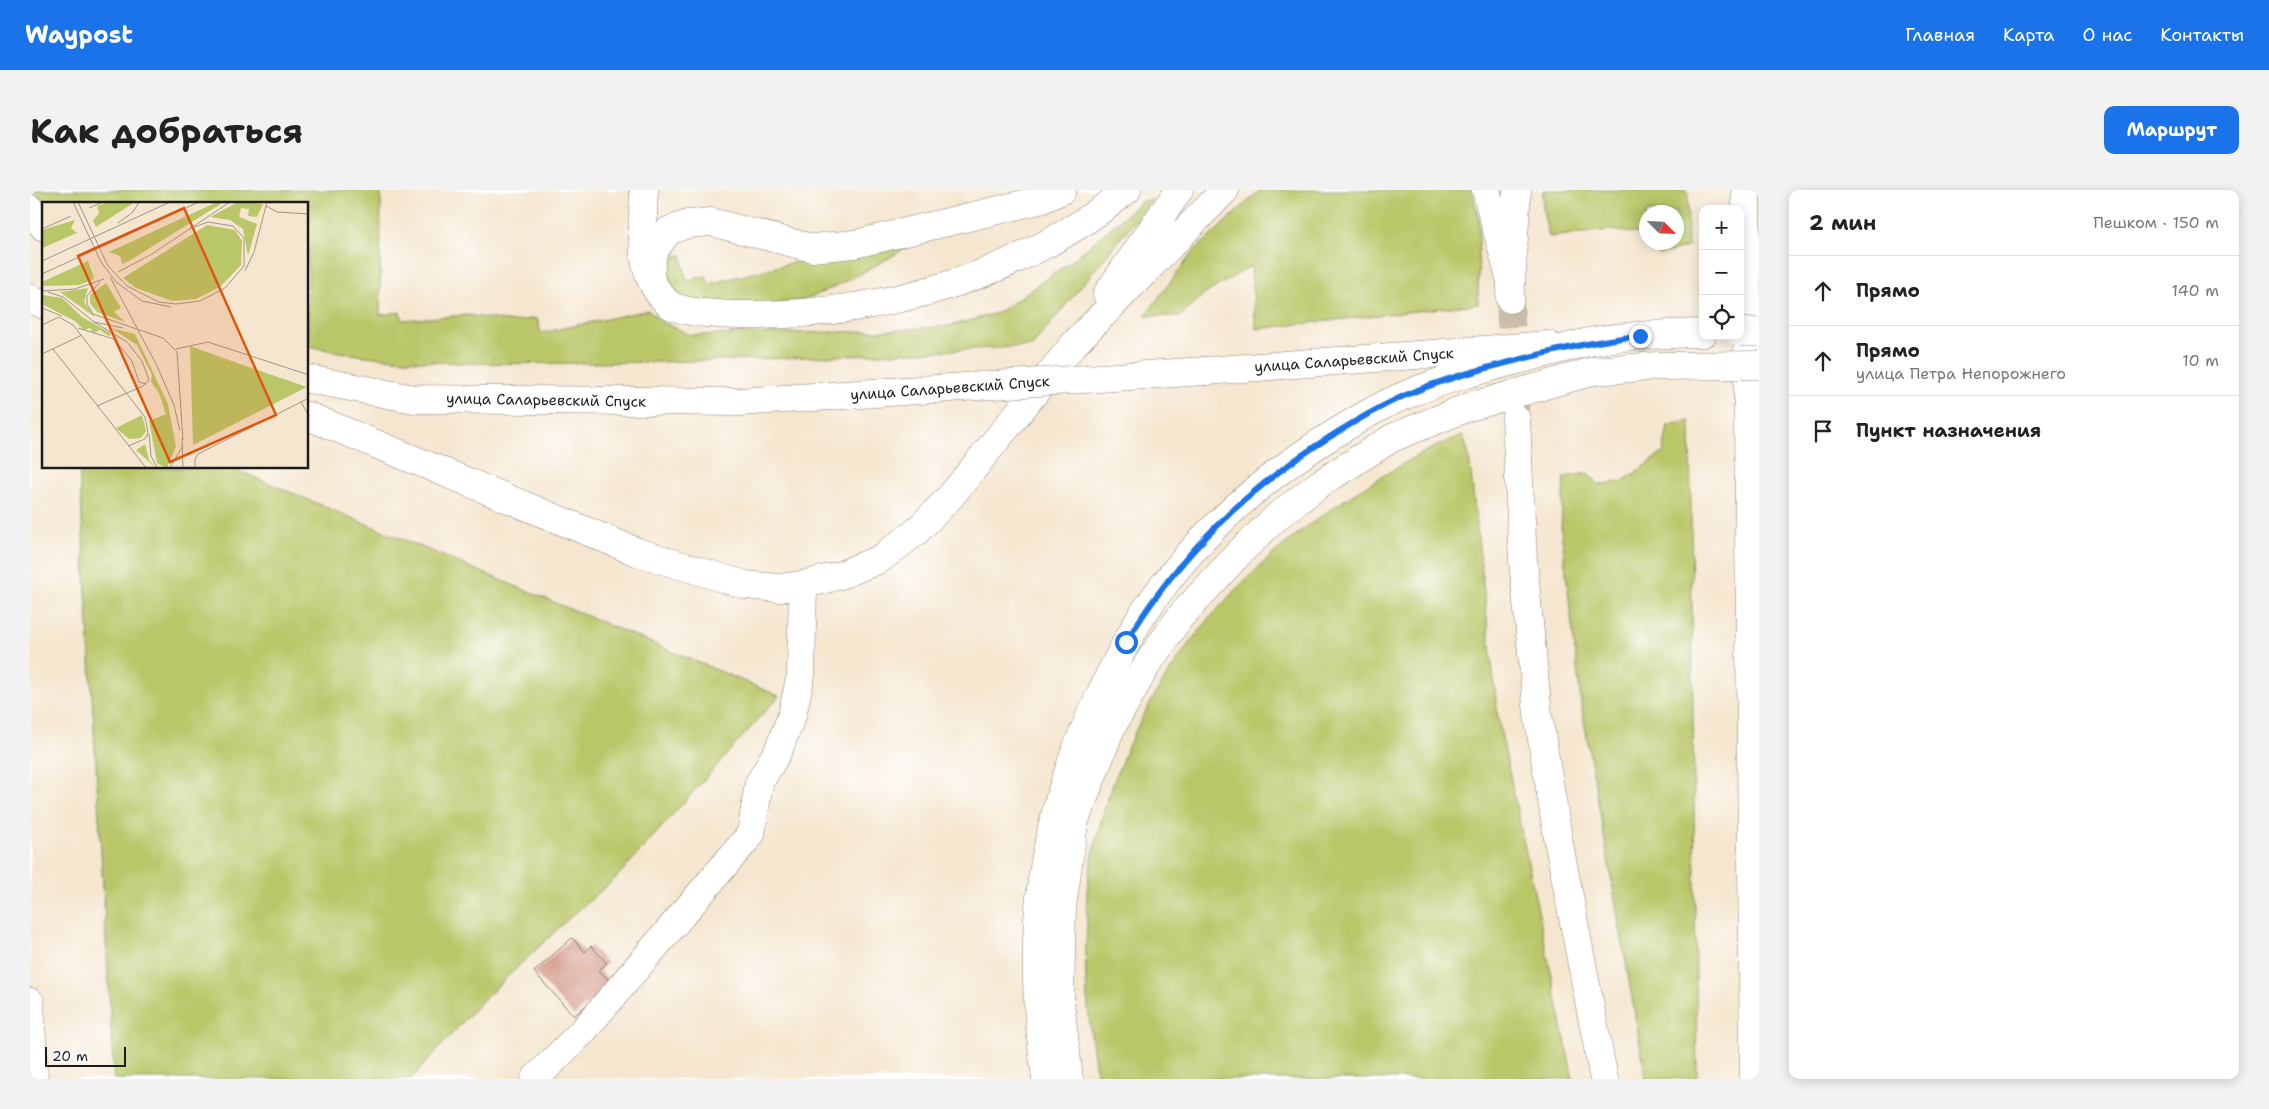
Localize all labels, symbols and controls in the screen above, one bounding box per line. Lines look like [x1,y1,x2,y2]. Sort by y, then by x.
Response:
text: Waypost [25,19,133,51]
text: Главная [1905,23,1975,47]
text: Карта [2003,23,2055,47]
text: О нас [2083,23,2132,47]
text: Контакты [2160,23,2244,47]
button: Маршрут [2104,106,2239,154]
text: Как добраться [30,107,303,154]
inset map [42,202,309,469]
north arrow [1639,205,1684,250]
map controls [1699,205,1744,340]
button: + [1699,205,1744,250]
text: 2 мин [1809,209,1876,237]
text: Пешком · 150 m [2093,212,2219,233]
button: − [1699,250,1744,295]
icon: ahead [1809,277,1837,305]
text: Прямо [1856,278,1920,303]
text: 140 m [2172,280,2219,301]
button: locate [1699,295,1744,340]
route end [1629,325,1652,348]
text: Прямо [1856,338,1920,363]
street label: улица Саларьевский Спуск [1254,343,1454,377]
icon: ahead [1809,347,1837,375]
text: 10 m [2182,350,2219,371]
text: улица Петра Непорожнего [1856,363,2066,384]
street label: улица Саларьевский Спуск [850,371,1050,405]
street label: улица Саларьевский Спуск [446,388,646,412]
icon: arrive [1809,417,1837,445]
text: Пункт назначения [1856,418,2041,443]
route start [1115,631,1138,654]
scale bar [45,1044,126,1067]
text: 20 m [52,1047,88,1065]

